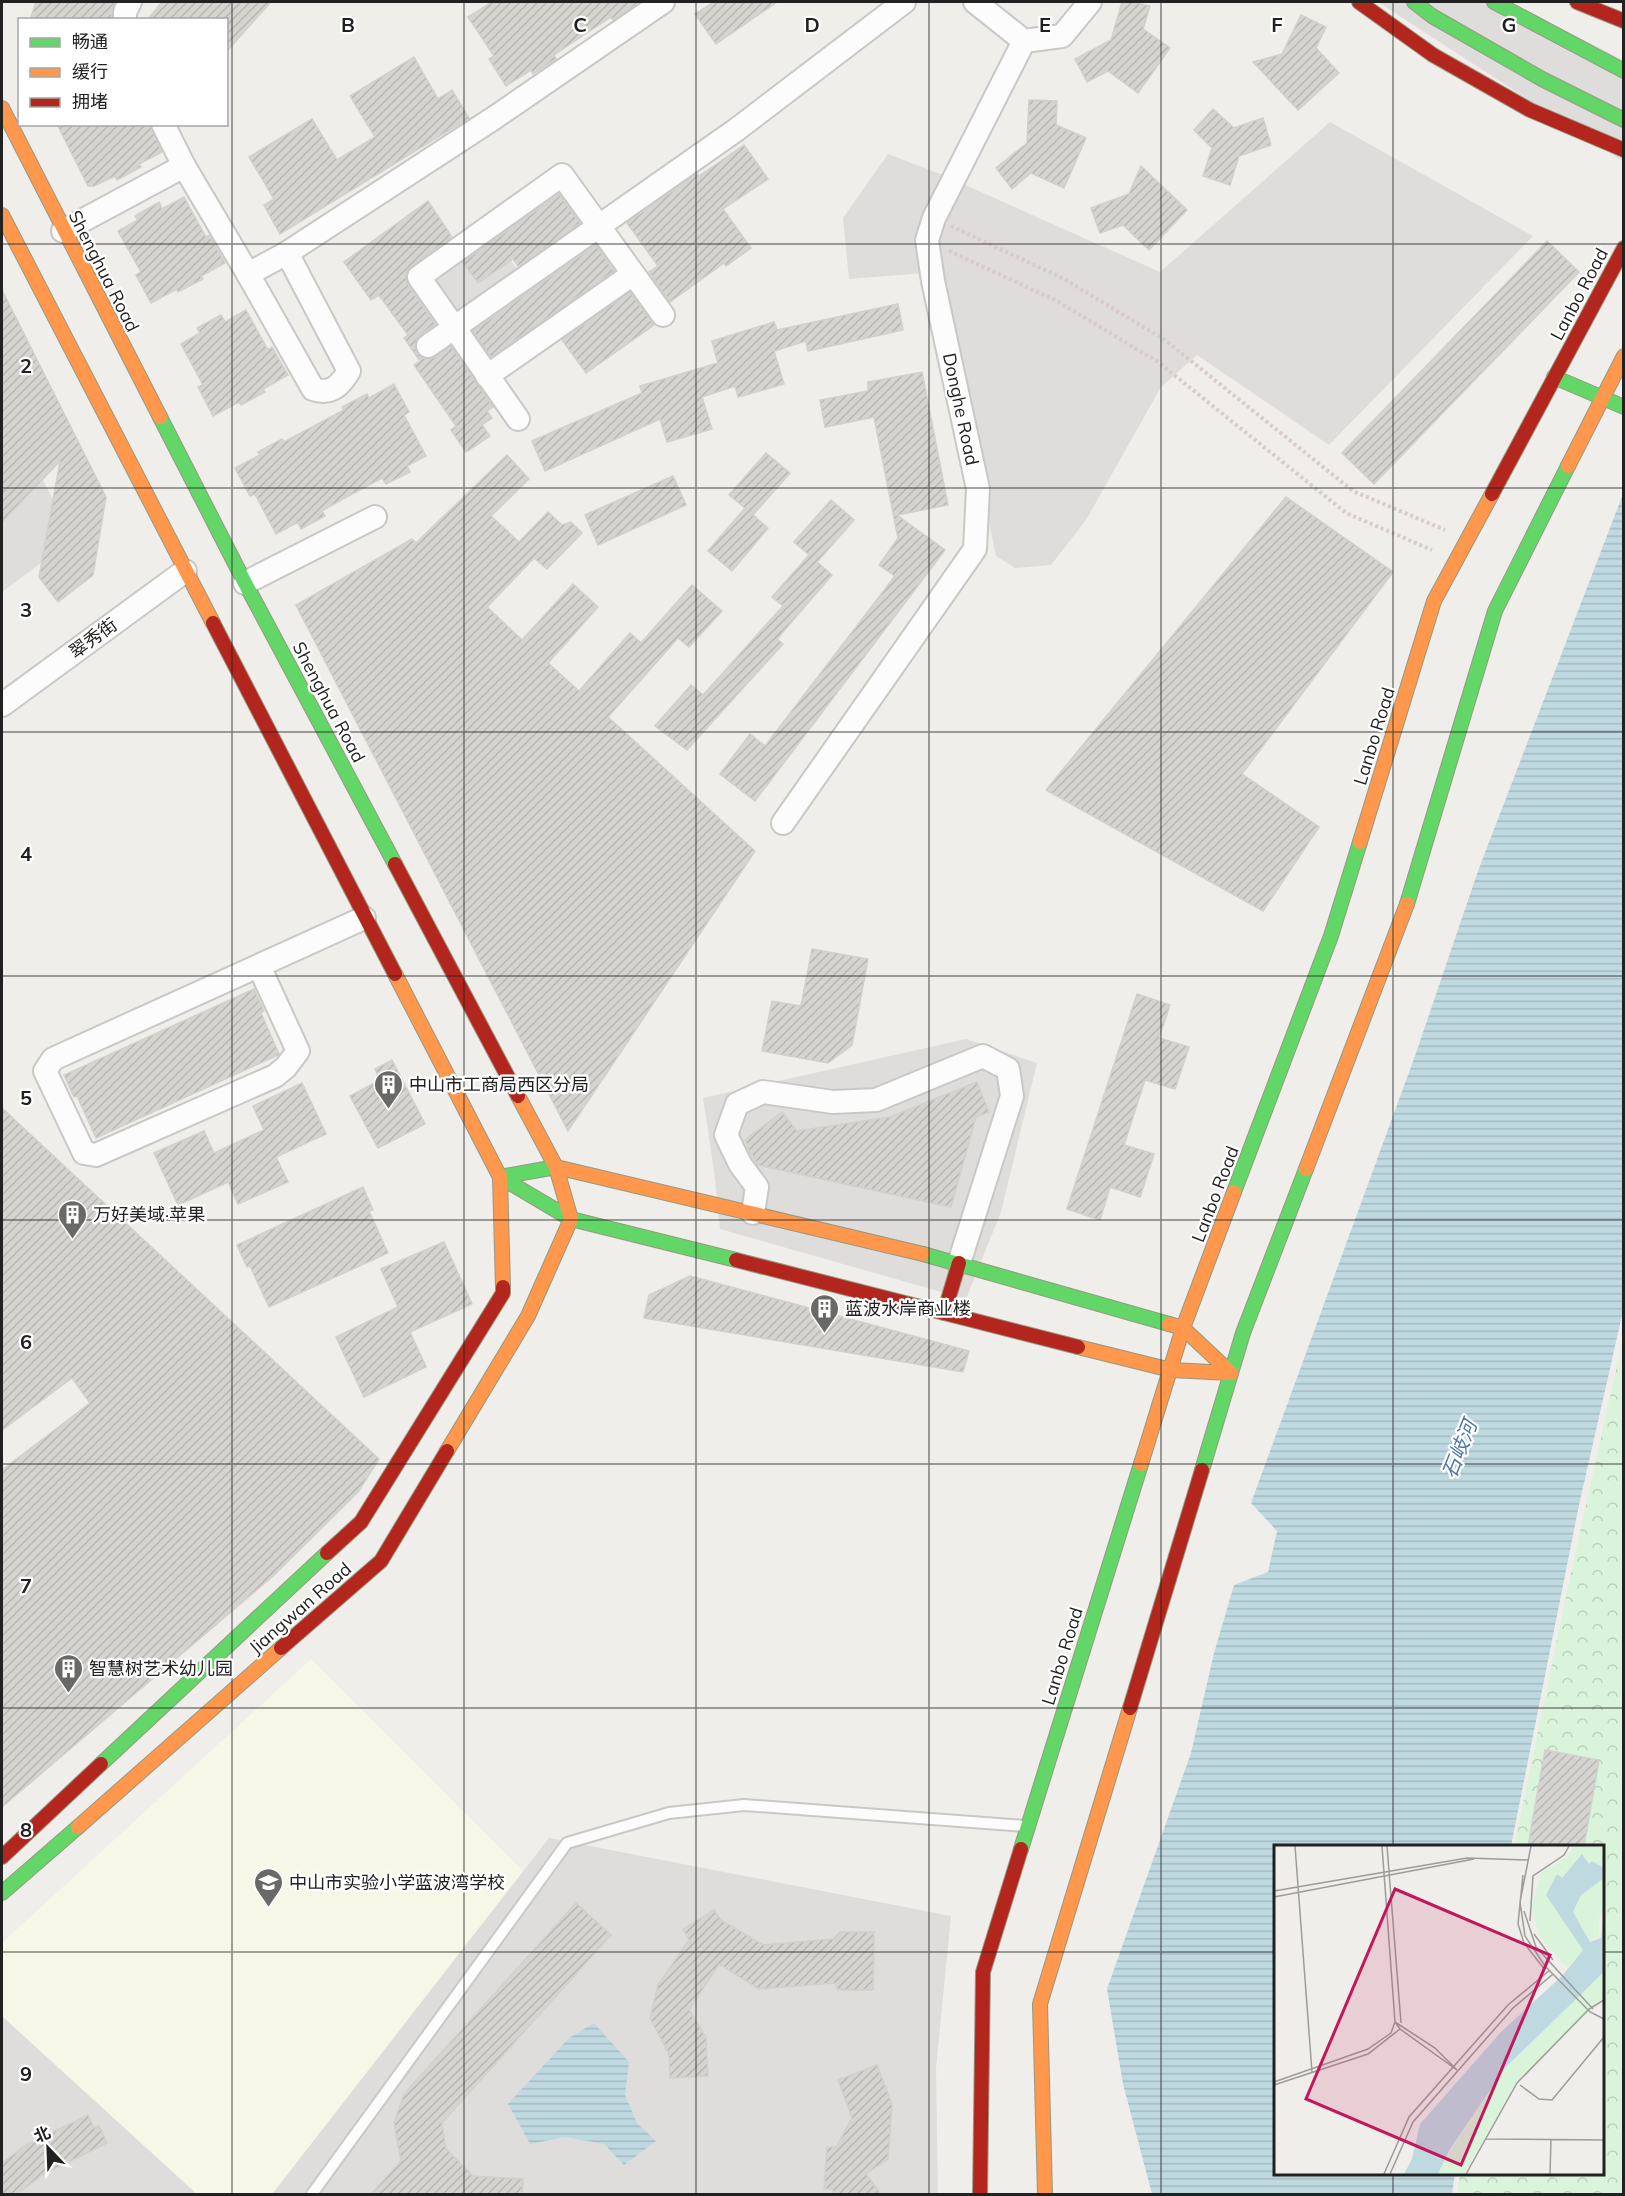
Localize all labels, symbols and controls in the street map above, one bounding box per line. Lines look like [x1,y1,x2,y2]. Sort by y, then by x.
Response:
text: B [341,12,355,37]
text: C [573,12,587,37]
text: D [804,12,820,37]
text: E [1039,12,1051,37]
text: F [1271,12,1283,37]
text: G [1502,12,1516,37]
legend [18,18,228,126]
text: 畅通 [72,30,108,53]
text: 缓行 [72,60,108,83]
text: 拥堵 [72,90,108,113]
street label: Shenghua Road [63,206,145,336]
street label: Lanbo Road [1545,244,1613,344]
street label: Donghe Road [938,351,984,467]
text: 2 [20,353,32,378]
text: 3 [20,597,32,622]
street label: 翠秀街 [64,613,122,663]
street label: Shenghua Road [288,638,370,766]
street label: Lanbo Road [1348,684,1400,788]
text: 4 [20,841,32,866]
building icon: 中山市工商局西区分局 [372,1068,404,1110]
place label: 中山市工商局西区分局 [409,1073,589,1096]
text: 5 [20,1085,32,1110]
street label: Lanbo Road [1186,1143,1244,1245]
building icon: 万好美域·苹果 [56,1198,88,1240]
place label: 万好美域·苹果 [93,1203,205,1226]
building icon: 蓝波水岸商业楼 [808,1292,840,1334]
place label: 蓝波水岸商业楼 [845,1297,971,1320]
text: 6 [20,1329,32,1354]
water label: 石岐河 [1436,1413,1483,1481]
street label: Jiangwan Road [244,1557,356,1659]
text: 7 [20,1573,32,1598]
street label: Lanbo Road [1036,1604,1088,1708]
building icon: 智慧树艺术幼儿园 [52,1652,84,1694]
place label: 智慧树艺术幼儿园 [89,1657,233,1680]
text: 8 [20,1817,32,1842]
inset map [1274,1845,1604,2175]
school or university icon: 中山市实验小学蓝波湾学校 [252,1866,284,1908]
place label: 中山市实验小学蓝波湾学校 [289,1871,505,1894]
text: 9 [20,2061,32,2086]
north arrow [18,2118,78,2178]
text: 北 [31,2122,53,2147]

